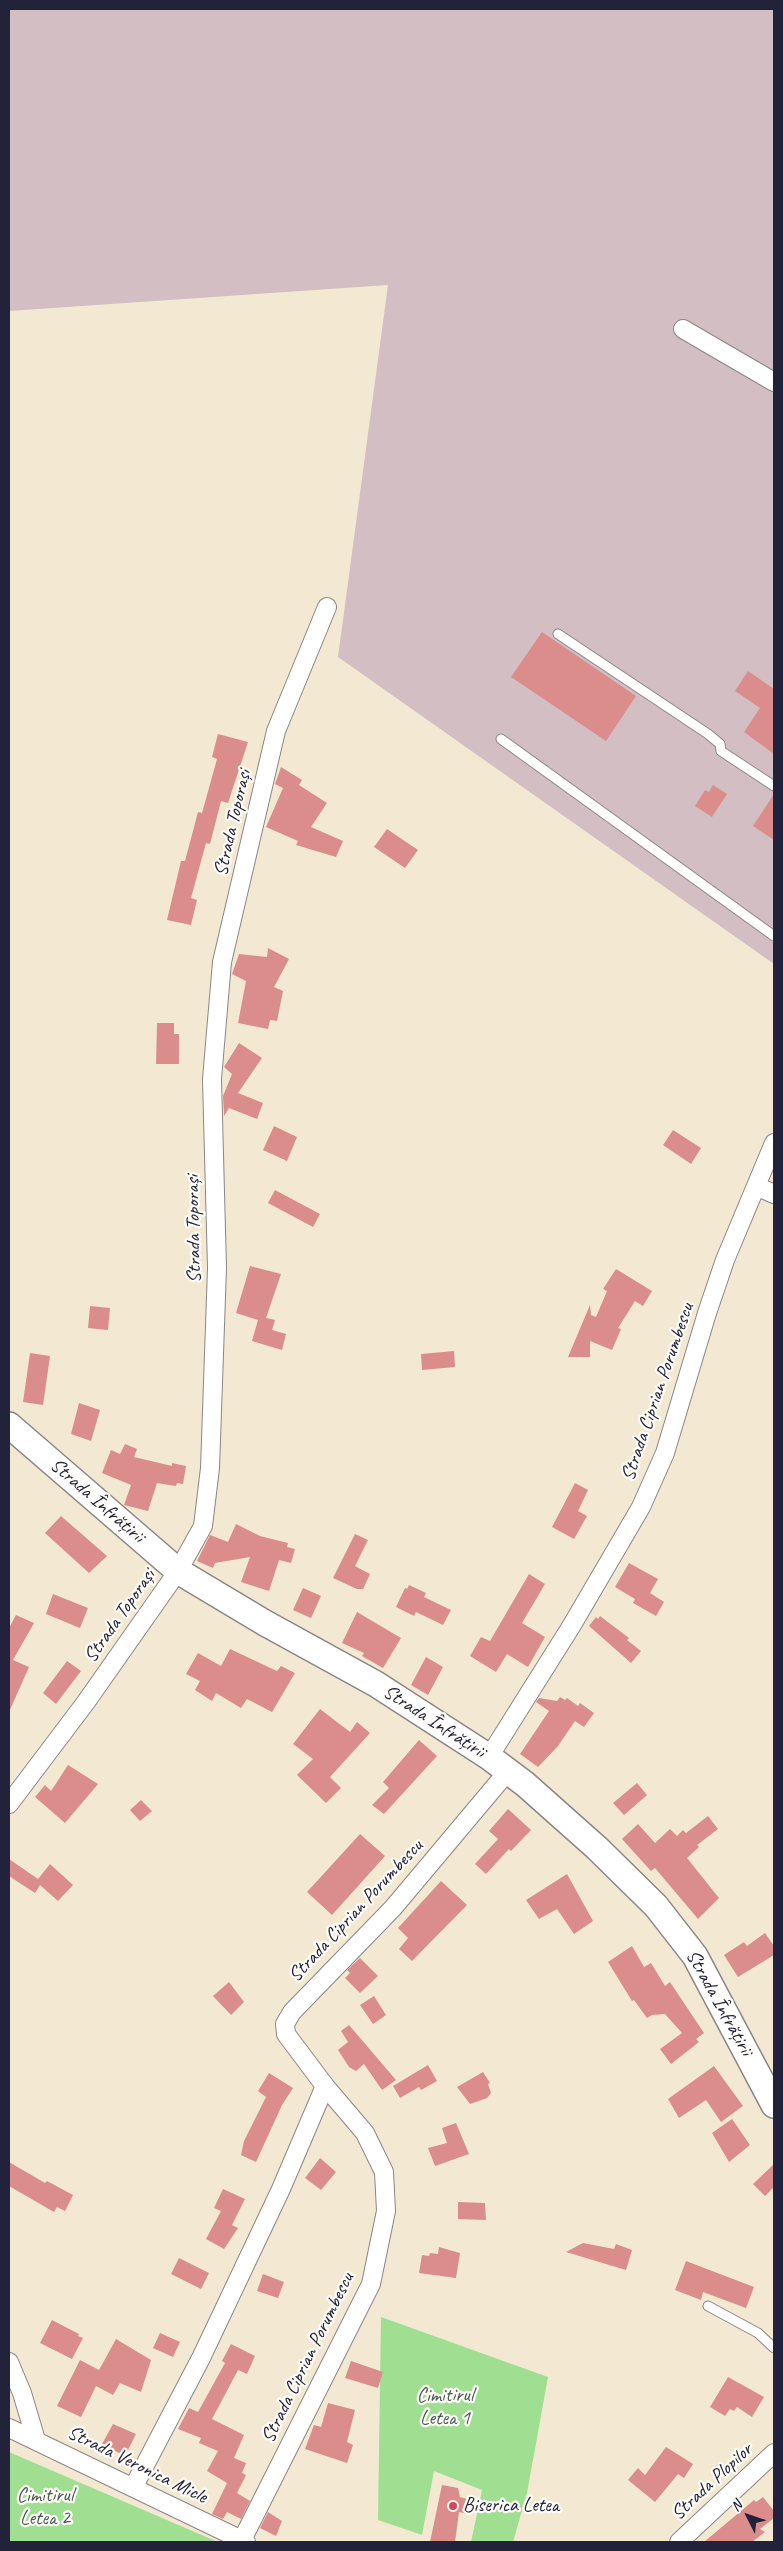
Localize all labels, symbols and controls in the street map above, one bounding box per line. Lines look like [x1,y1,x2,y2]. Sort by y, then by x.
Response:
street label: Strada Toporași [209,767,257,879]
street label: Strada Toporași [181,1175,207,1283]
street label: Strada Ciprian Porumbescu [616,1300,700,1484]
street label: Strada Înfrățirii [45,1453,149,1549]
street label: Strada Toporași [79,1565,161,1667]
street label: Strada Înfrățirii [378,1680,490,1764]
street label: Strada Ciprian Porumbescu [284,1835,428,1987]
street label: Strada Înfrățirii [680,1946,758,2060]
street label: Strada Ciprian Porumbescu [256,2269,360,2447]
park label: Cimitirul Letea 1 [417,2384,473,2431]
street label: Strada Veronica Micle [63,2421,211,2509]
street label: Strada Plopilor [666,2438,758,2526]
park label: Cimitirul Letea 2 [17,2484,73,2531]
north arrow [723,2491,773,2541]
place label: Biserica Letea [463,2494,559,2518]
text: N [727,2497,746,2515]
marker: Biserica Letea [447,2500,459,2512]

